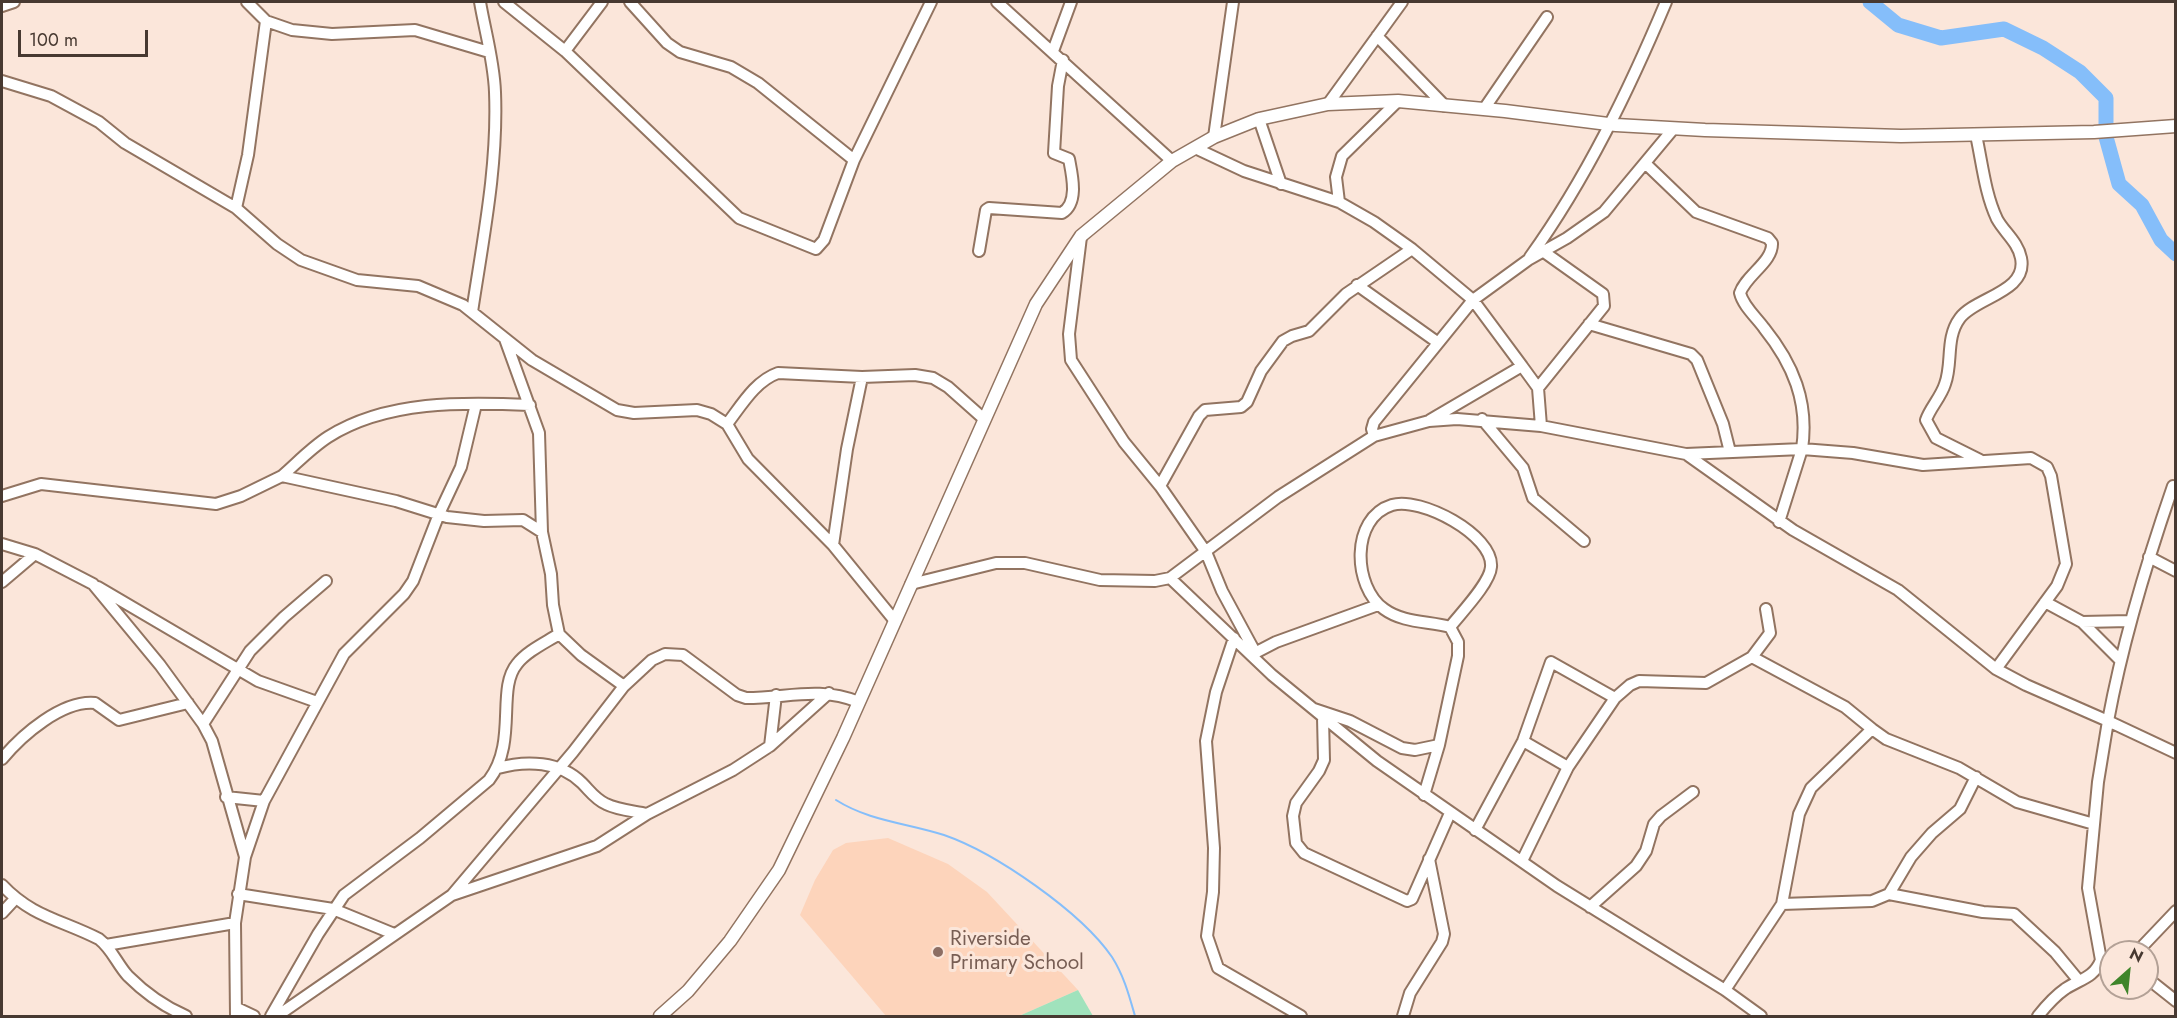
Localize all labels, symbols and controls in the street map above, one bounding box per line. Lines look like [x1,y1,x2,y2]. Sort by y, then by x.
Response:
scale bar [21,18,152,56]
text: 100 m [29,27,78,53]
place label: Riverside Primary School [950,927,1084,977]
north arrow [2099,940,2159,1000]
text: N [2126,942,2147,968]
marker: Riverside Primary School [931,945,945,959]

